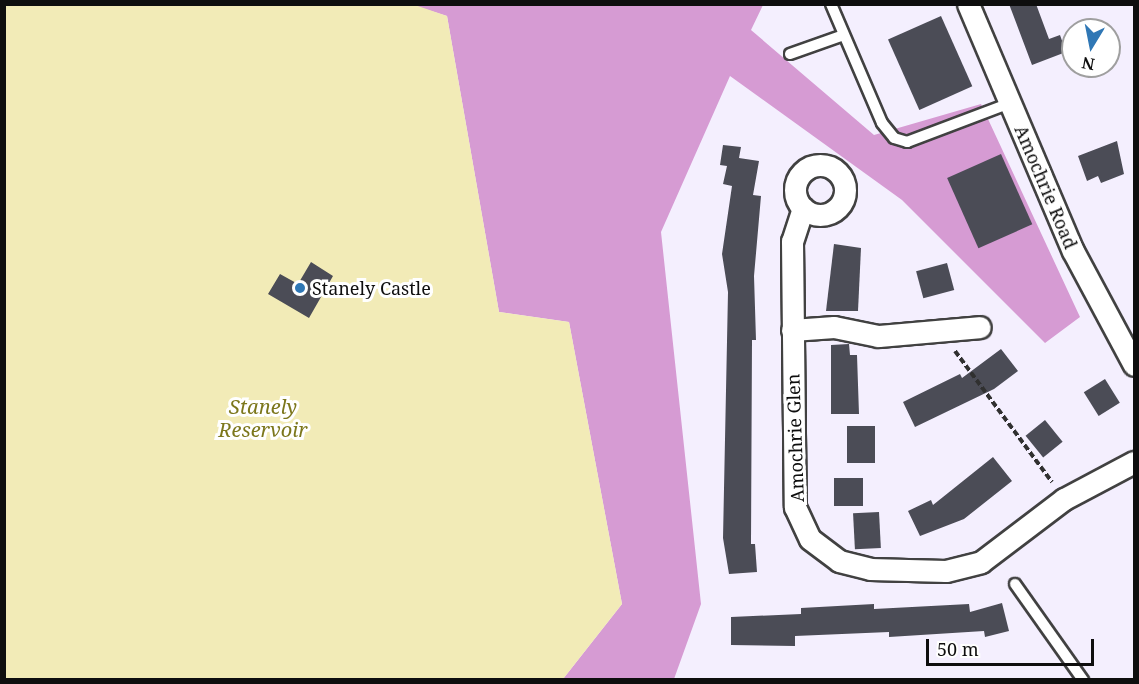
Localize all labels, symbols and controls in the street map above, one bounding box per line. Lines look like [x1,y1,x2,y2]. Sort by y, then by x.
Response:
north arrow [1061,18,1121,78]
text: N [1080,52,1096,76]
street label: Amochrie Road [1010,122,1082,252]
place label: Stanely Castle [312,277,431,299]
marker: Stanely Castle [293,281,307,295]
street label: Amochrie Glen [782,373,808,503]
water label: Stanely Reservoir [218,395,308,442]
scale bar [929,627,1097,665]
text: 50 m [937,637,979,661]

